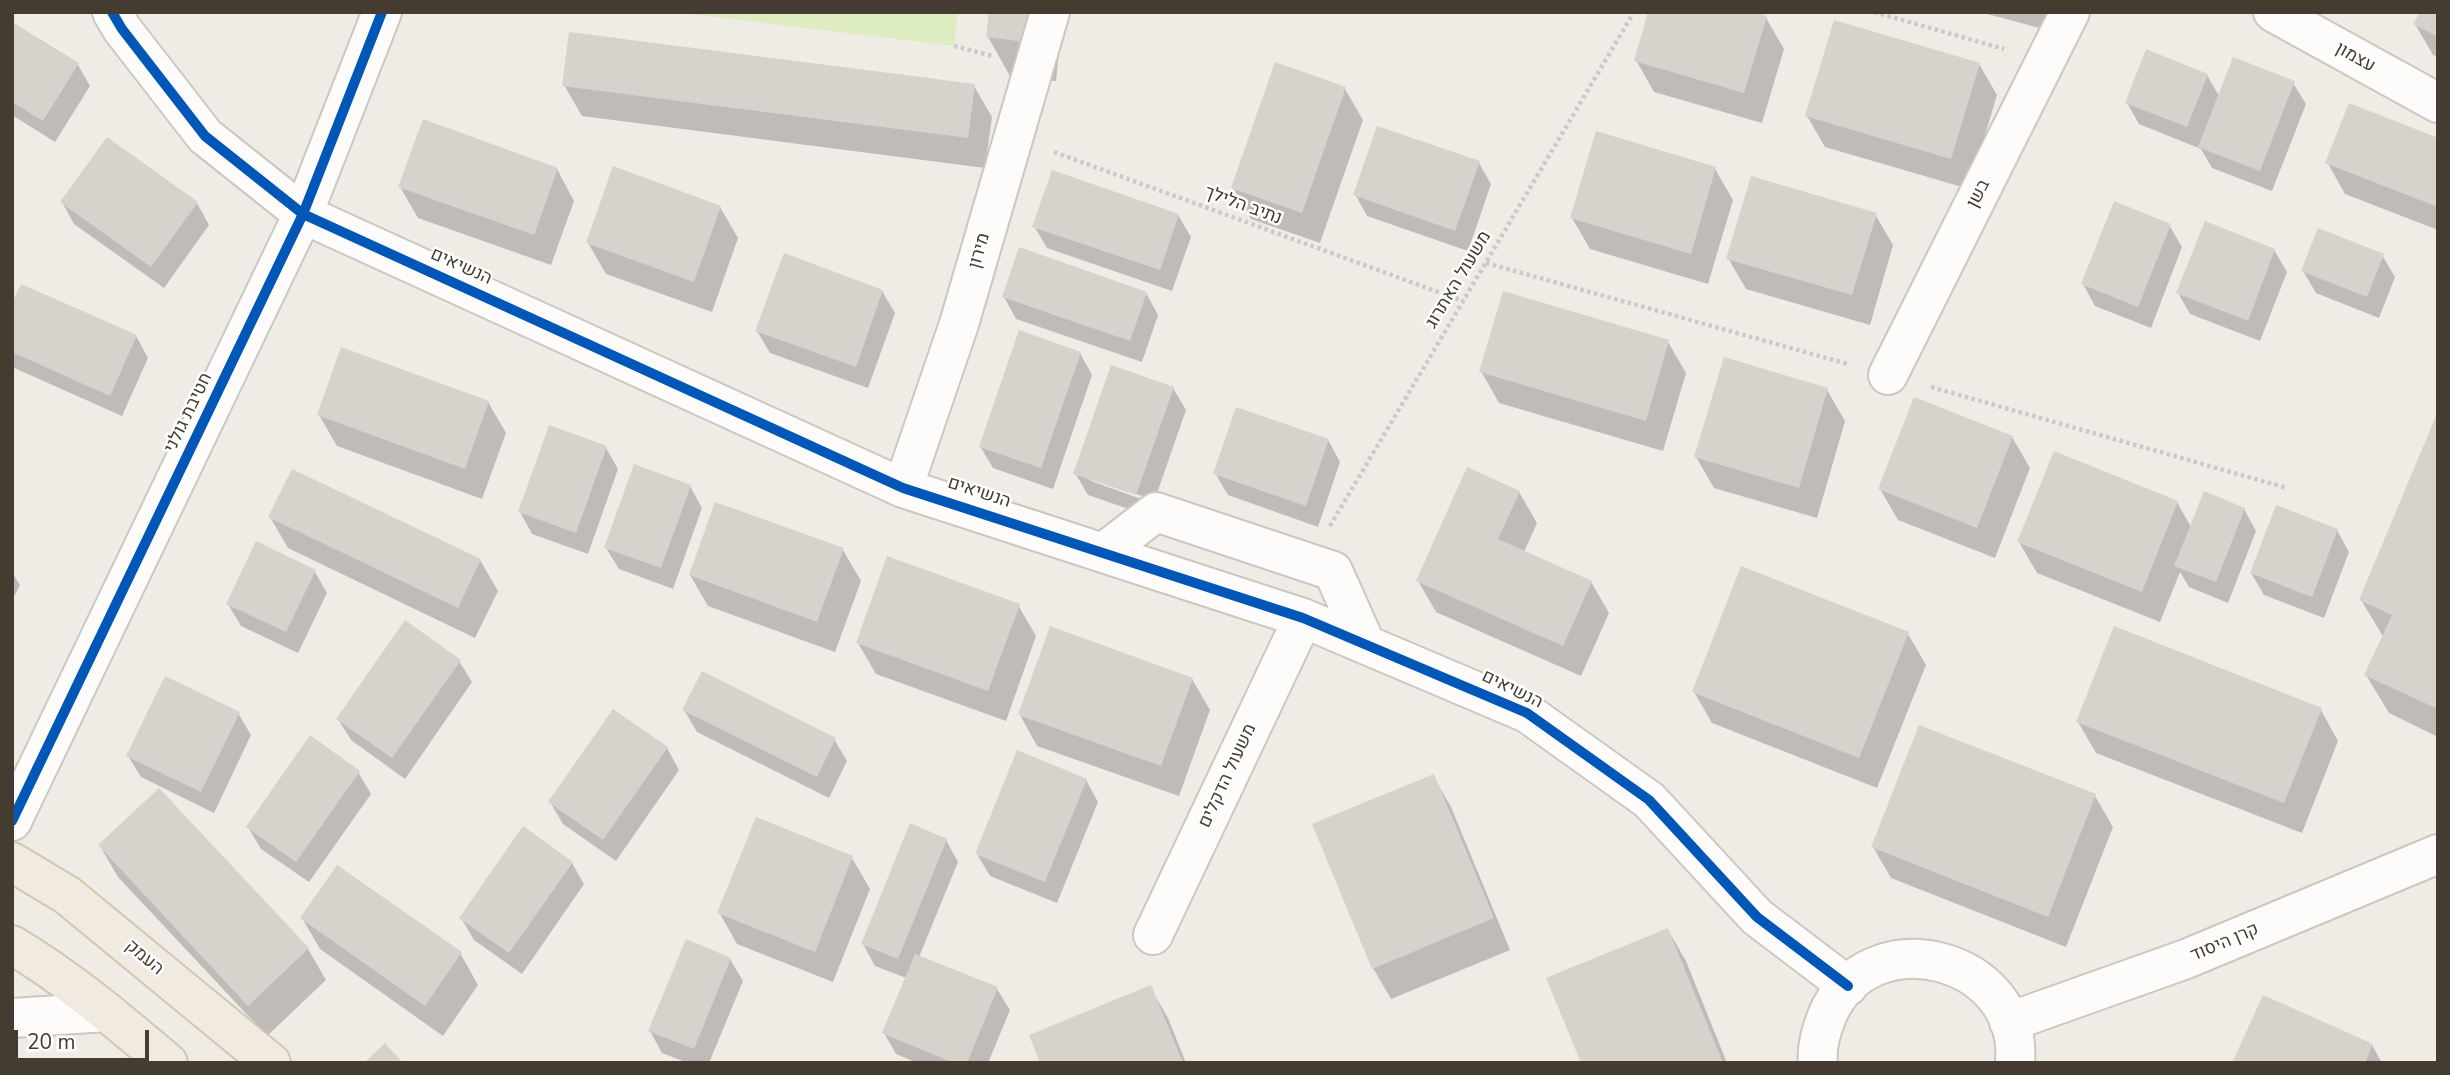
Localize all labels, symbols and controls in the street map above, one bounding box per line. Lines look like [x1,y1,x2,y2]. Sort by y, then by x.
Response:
street label: עצמון [2331,38,2379,78]
street label: בשן [1963,176,1995,212]
street label: נתיב הלילך [1201,182,1285,230]
street label: משעול האתרוג [1421,227,1497,333]
street label: מירון [965,231,995,271]
street label: הנשיאים [427,244,495,290]
street label: חטיבת גולני [160,369,218,457]
street label: הנשיאים [945,473,1013,513]
street label: הנשיאים [1478,666,1546,714]
street label: משעול הדקלים [1194,720,1262,832]
street label: קרן היסוד [2188,919,2262,967]
street label: העמק [120,936,168,980]
scale bar [18,1016,152,1060]
text: 20 m [27,1028,76,1056]

